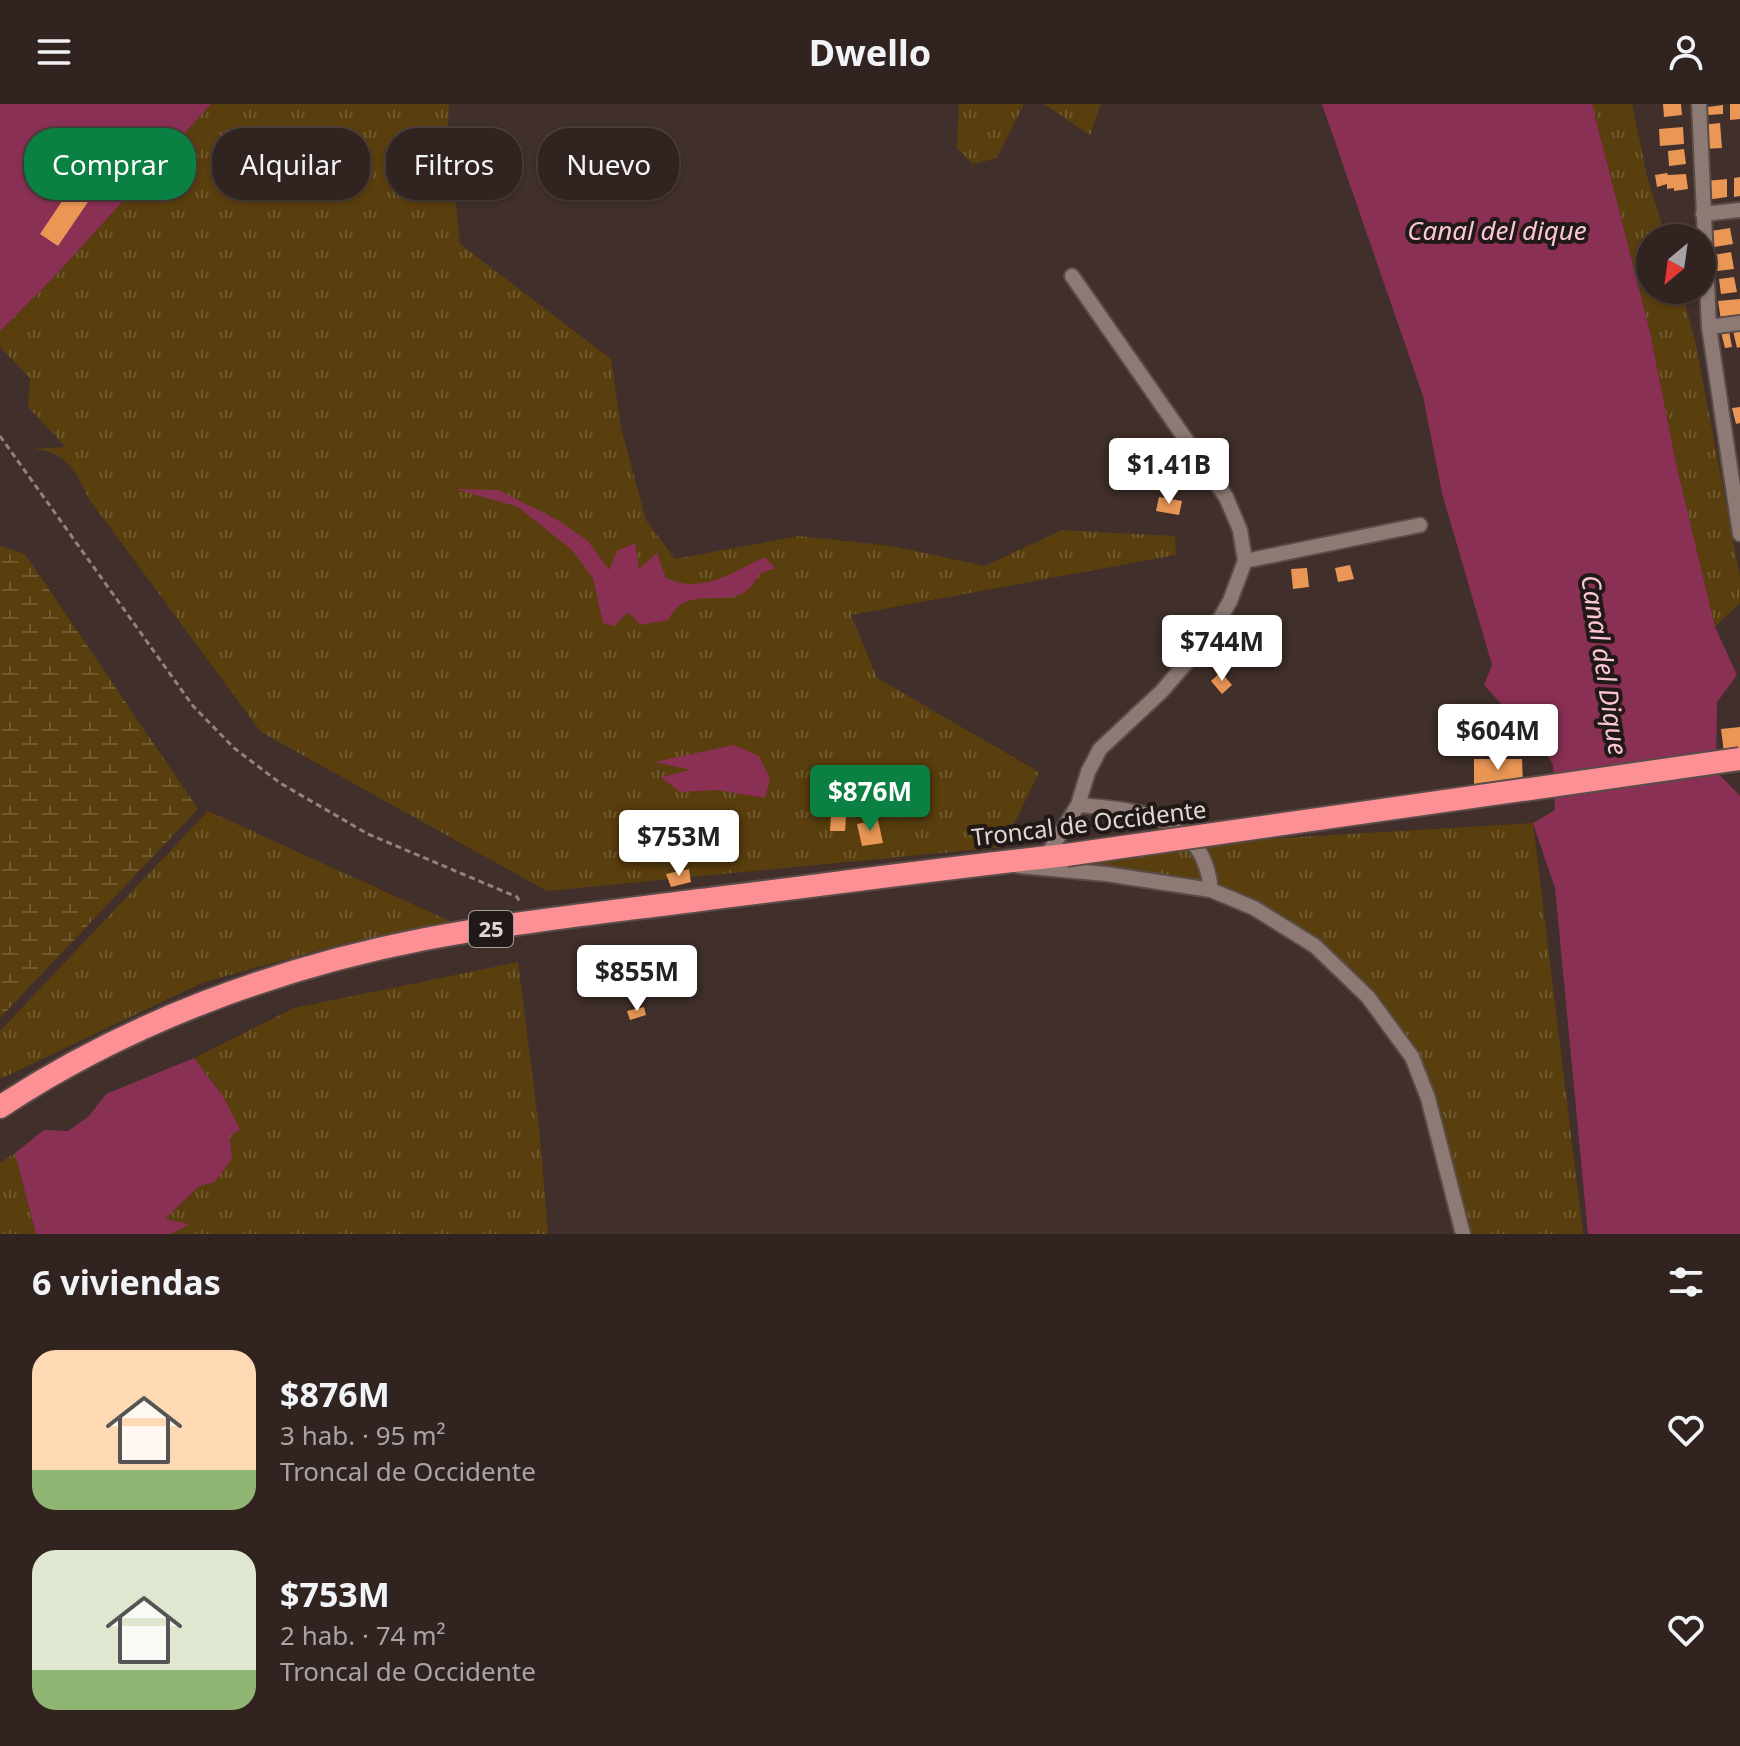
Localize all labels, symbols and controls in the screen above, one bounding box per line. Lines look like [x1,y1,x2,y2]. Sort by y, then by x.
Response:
text: Dwello [809,28,931,77]
icon: menu [32,30,76,74]
icon: person [1664,30,1708,74]
chip: Comprar [24,128,196,200]
chip: Alquilar [212,128,370,200]
chip: Filtros [386,128,522,200]
chip: Nuevo [538,128,679,200]
water label: Canal del dique [1407,212,1587,248]
north arrow [1636,224,1716,304]
map controls [1636,224,1716,304]
pin: $1.41B [1104,438,1234,506]
text: $1.41B [1127,446,1211,482]
water label: Canal del Dique [1573,572,1637,758]
pin: $744M [1166,615,1278,683]
text: $744M [1180,623,1264,659]
pin: $604M [1442,704,1554,772]
text: $604M [1456,712,1540,748]
pin: $876M [814,765,926,833]
text: $876M [828,773,912,809]
street label: Troncal de Occidente [970,792,1208,853]
pin: $753M [623,810,735,878]
text: $753M [637,818,721,854]
road number: 25 [469,911,513,947]
pin: $855M [581,945,693,1013]
text: $855M [595,953,679,989]
text: 6 viviendas [32,1259,221,1305]
icon: filters [1664,1260,1708,1304]
text: $876M [280,1371,390,1417]
icon: home [96,1382,192,1478]
icon: heart [1664,1408,1708,1452]
text: 3 hab. · 95 m² [280,1417,446,1453]
text: Troncal de Occidente [280,1453,536,1489]
text: $753M [280,1571,390,1617]
icon: home [96,1582,192,1678]
icon: heart [1664,1608,1708,1652]
text: 2 hab. · 74 m² [280,1617,446,1653]
text: Troncal de Occidente [280,1653,536,1689]

